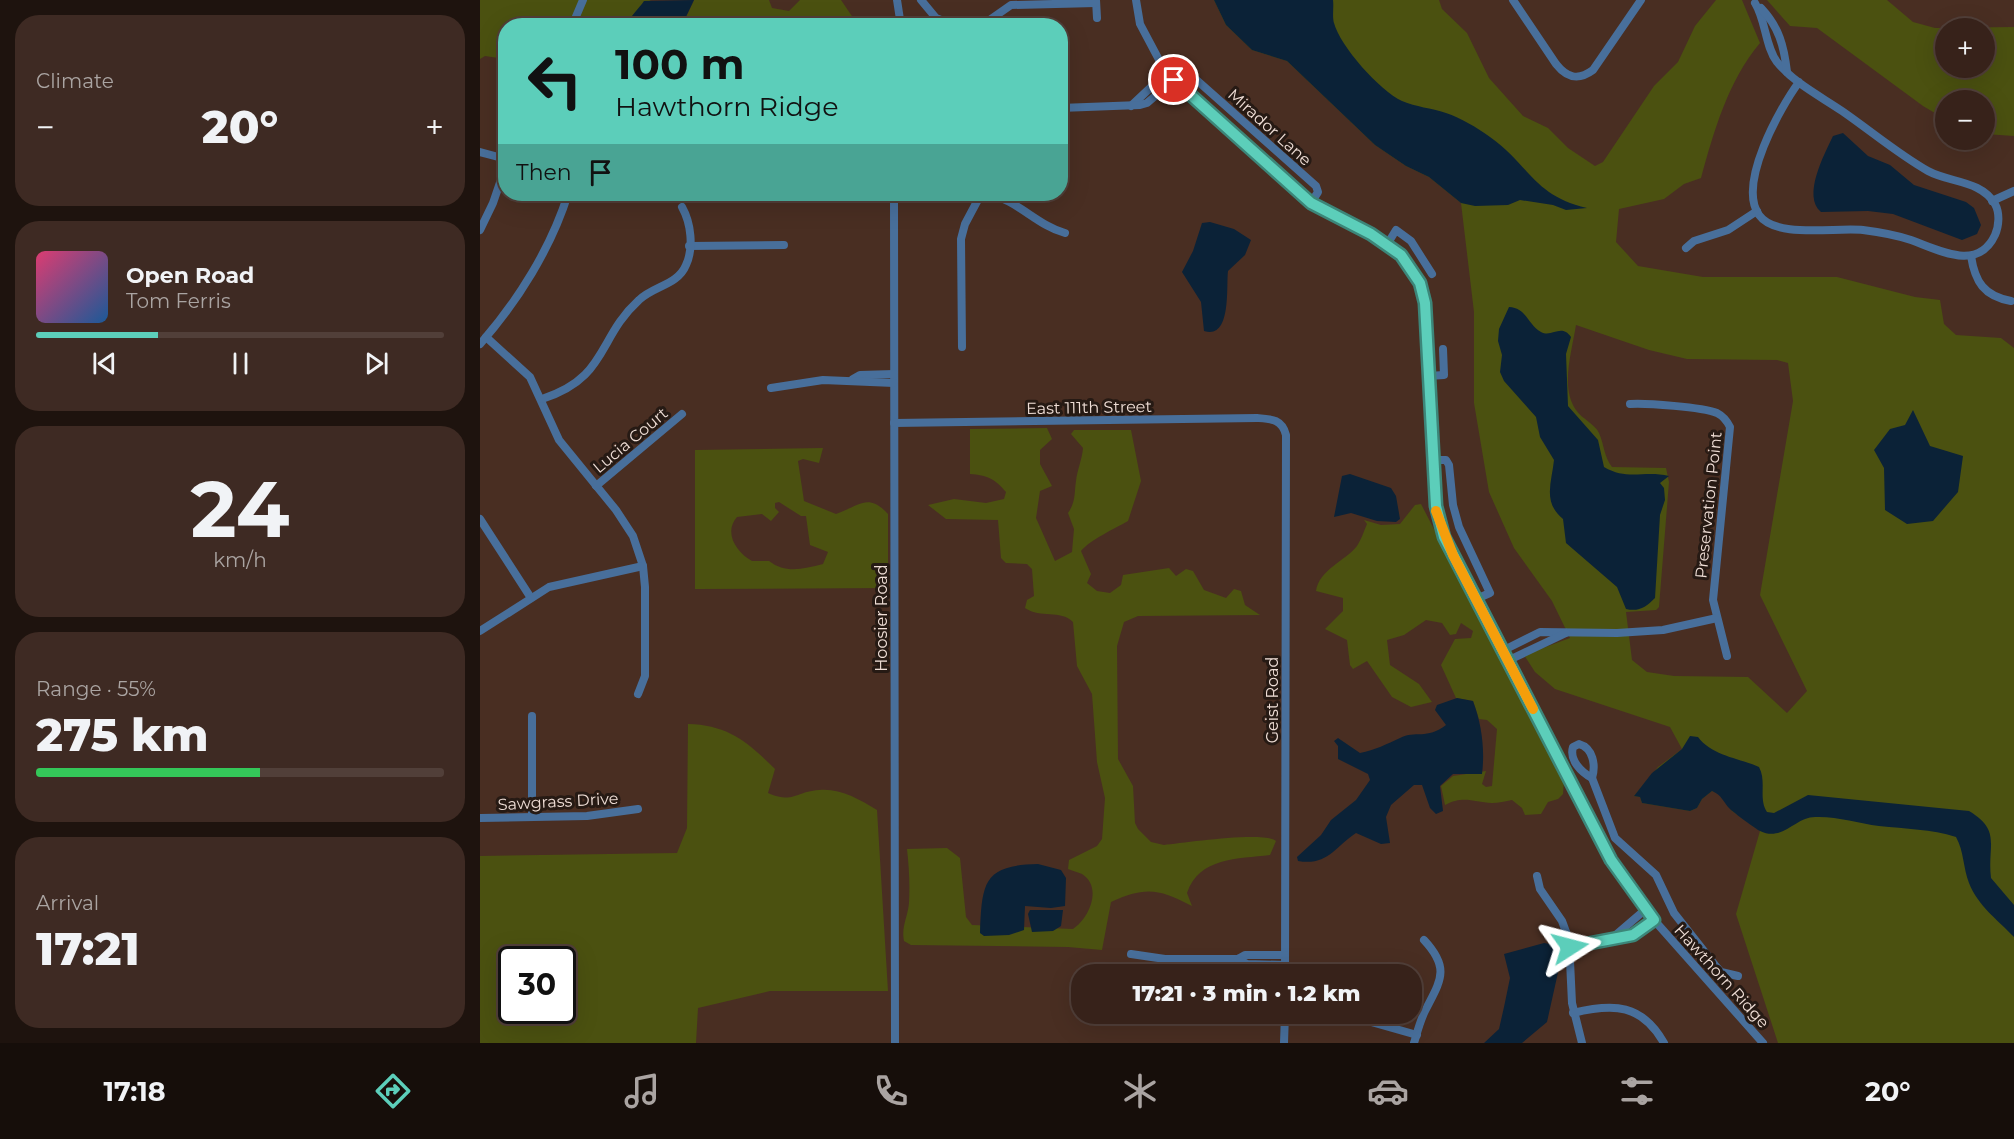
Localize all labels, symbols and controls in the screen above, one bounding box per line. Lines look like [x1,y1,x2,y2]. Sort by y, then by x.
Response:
map controls [1935,18,1995,150]
button: + [1935,18,1995,78]
text: 100 m [615,38,744,90]
icon: left [516,42,594,120]
pin [1148,54,1199,105]
icon: arrive [1157,63,1190,96]
text: Climate [36,69,114,93]
street label: Mirador Lane [1224,85,1315,170]
text: Hawthorn Ridge [615,90,839,123]
button: − [1935,90,1995,150]
text: 20° [202,99,278,154]
text: − [36,107,55,147]
text: + [425,107,444,147]
icon: arrive [584,156,617,189]
text: Then [516,159,572,186]
text: Open Road [126,262,254,289]
text: Tom Ferris [126,289,231,313]
icon: previous [88,347,121,380]
icon: pause [224,347,257,380]
icon: next [360,347,393,380]
street label: East 111th Street [1026,397,1153,418]
street label: Lucia Court [589,403,672,477]
street label: Preservation Point [1691,430,1726,579]
text: 24 [191,461,289,557]
text: km/h [213,548,267,572]
street label: Hoosier Road [872,564,891,672]
street label: Geist Road [1263,657,1282,743]
text: Range · 55% [36,677,156,701]
text: 275 km [36,707,209,762]
street label: Sawgrass Drive [497,789,619,814]
text: Arrival [36,891,99,915]
position arrow [1538,915,1602,979]
text: 17:21 [36,921,140,976]
street label: Hawthorn Ridge [1670,921,1773,1032]
speed limit sign: 30 [498,946,576,1024]
text: 17:21 · 3 min · 1.2 km [1132,980,1361,1007]
icon: directions [372,1070,414,1112]
icon: music [621,1070,663,1112]
icon: phone [870,1070,912,1112]
icon: climate [1119,1070,1161,1112]
icon: car [1367,1070,1409,1112]
icon: filters [1616,1070,1658,1112]
text: 17:18 [103,1075,166,1108]
text: 20° [1865,1075,1911,1108]

